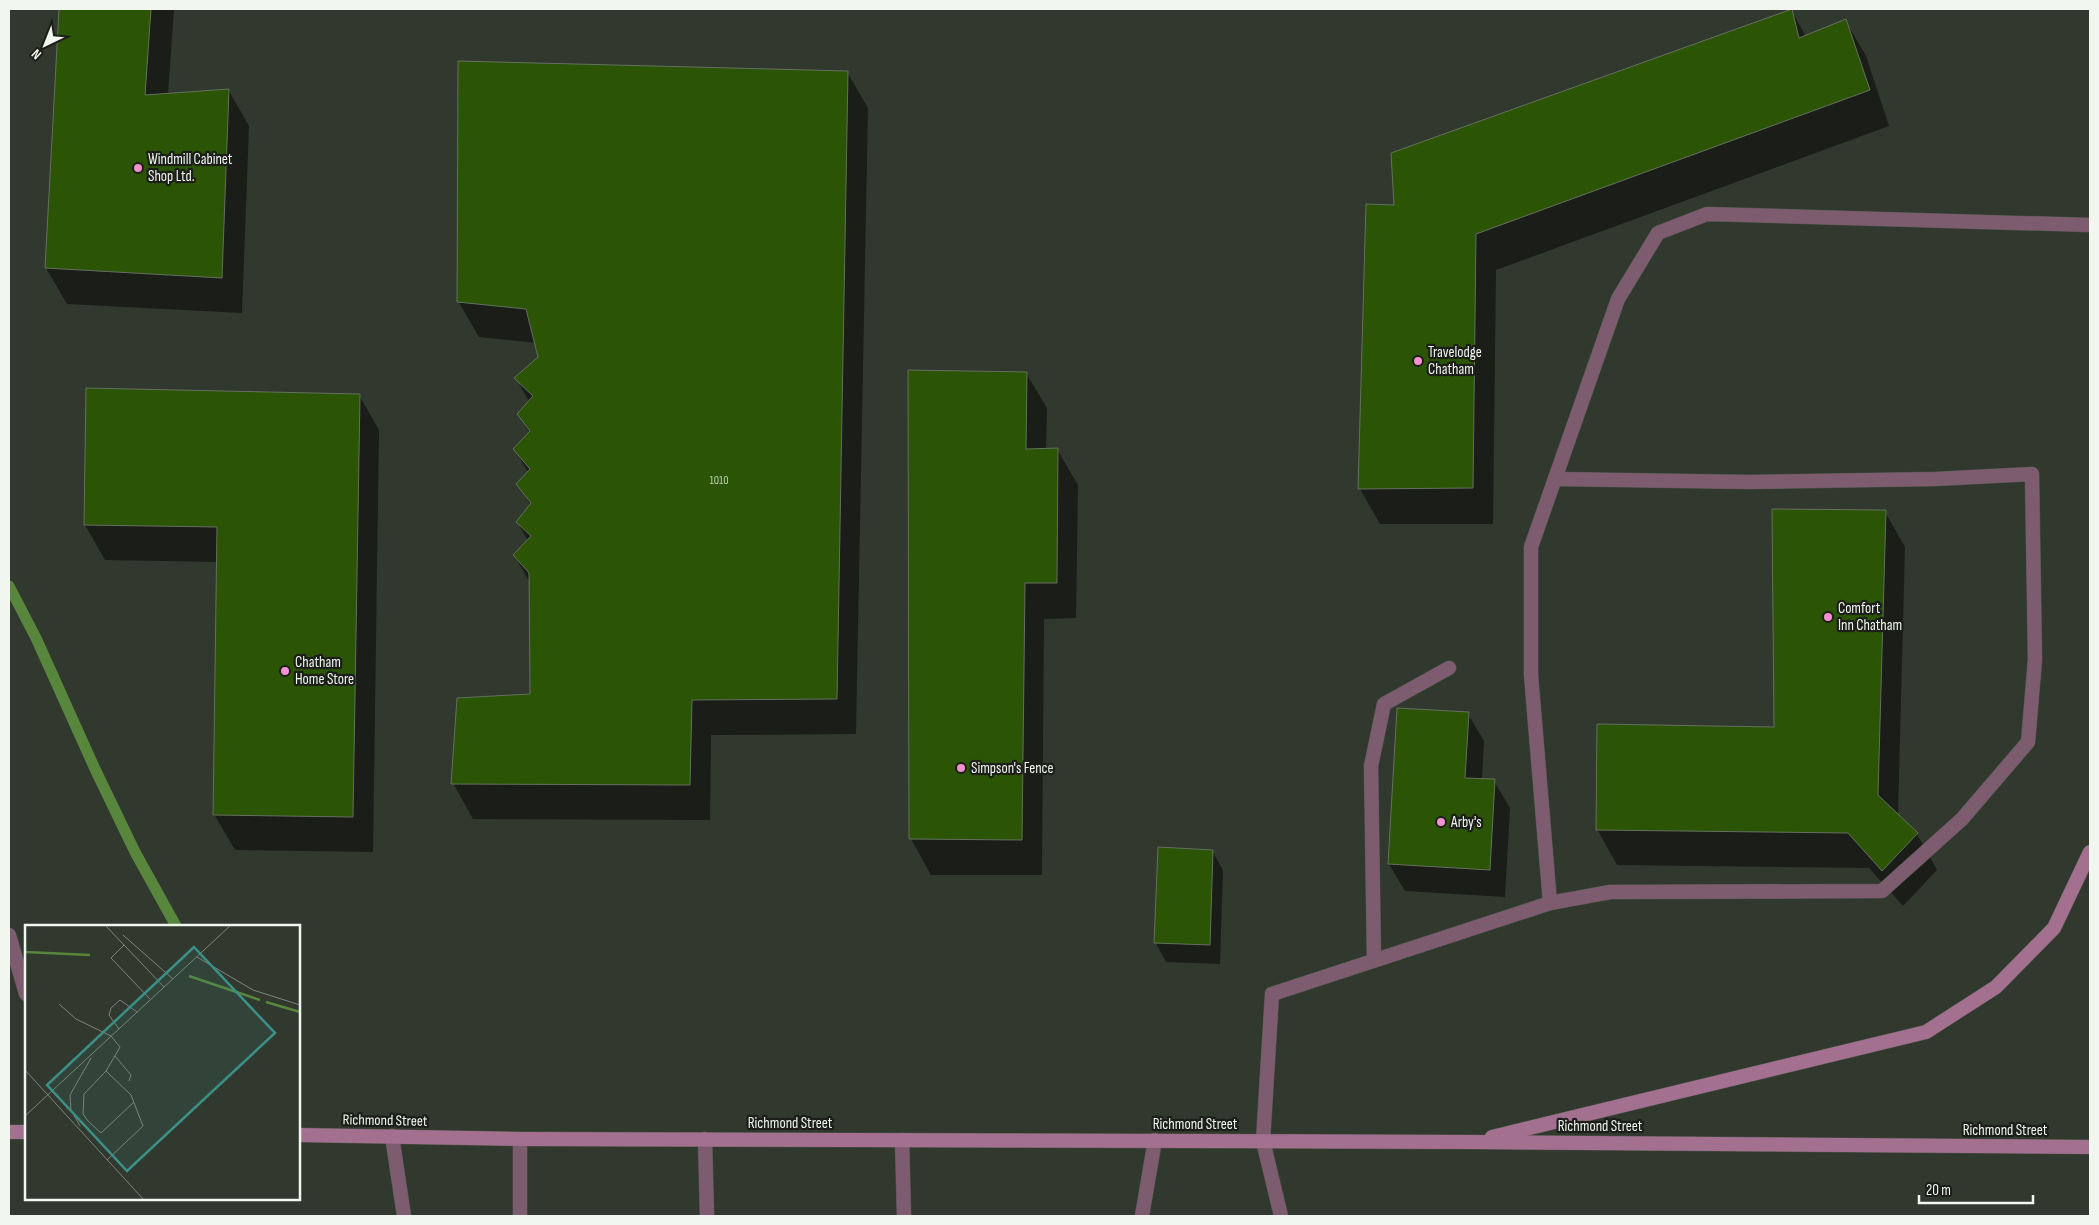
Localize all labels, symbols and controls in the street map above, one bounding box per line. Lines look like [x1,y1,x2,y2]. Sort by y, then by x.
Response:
north arrow [20,20,70,70]
text: N [28,45,45,63]
place label: Windmill Cabinet Shop Ltd. [148,150,233,186]
marker: Windmill Cabinet Shop Ltd. [132,162,144,174]
place label: Travelodge Chatham [1428,343,1482,379]
marker: Travelodge Chatham [1412,355,1424,367]
house number: 1010 [709,473,729,488]
place label: Comfort Inn Chatham [1838,599,1902,635]
marker: Comfort Inn Chatham [1822,611,1834,623]
place label: Chatham Home Store [295,653,354,689]
marker: Chatham Home Store [279,665,291,677]
place label: Simpson's Fence [971,759,1054,778]
marker: Simpson's Fence [955,762,967,774]
place label: Arby's [1450,813,1482,832]
marker: Arby's [1435,816,1447,828]
inset map [25,925,300,1200]
street label: Richmond Street [342,1110,428,1131]
street label: Richmond Street [748,1114,833,1133]
street label: Richmond Street [1153,1115,1238,1134]
street label: Richmond Street [1558,1117,1643,1136]
street label: Richmond Street [1963,1121,2048,1140]
scale bar [1919,1172,2033,1204]
text: 20 m [1926,1181,1951,1200]

